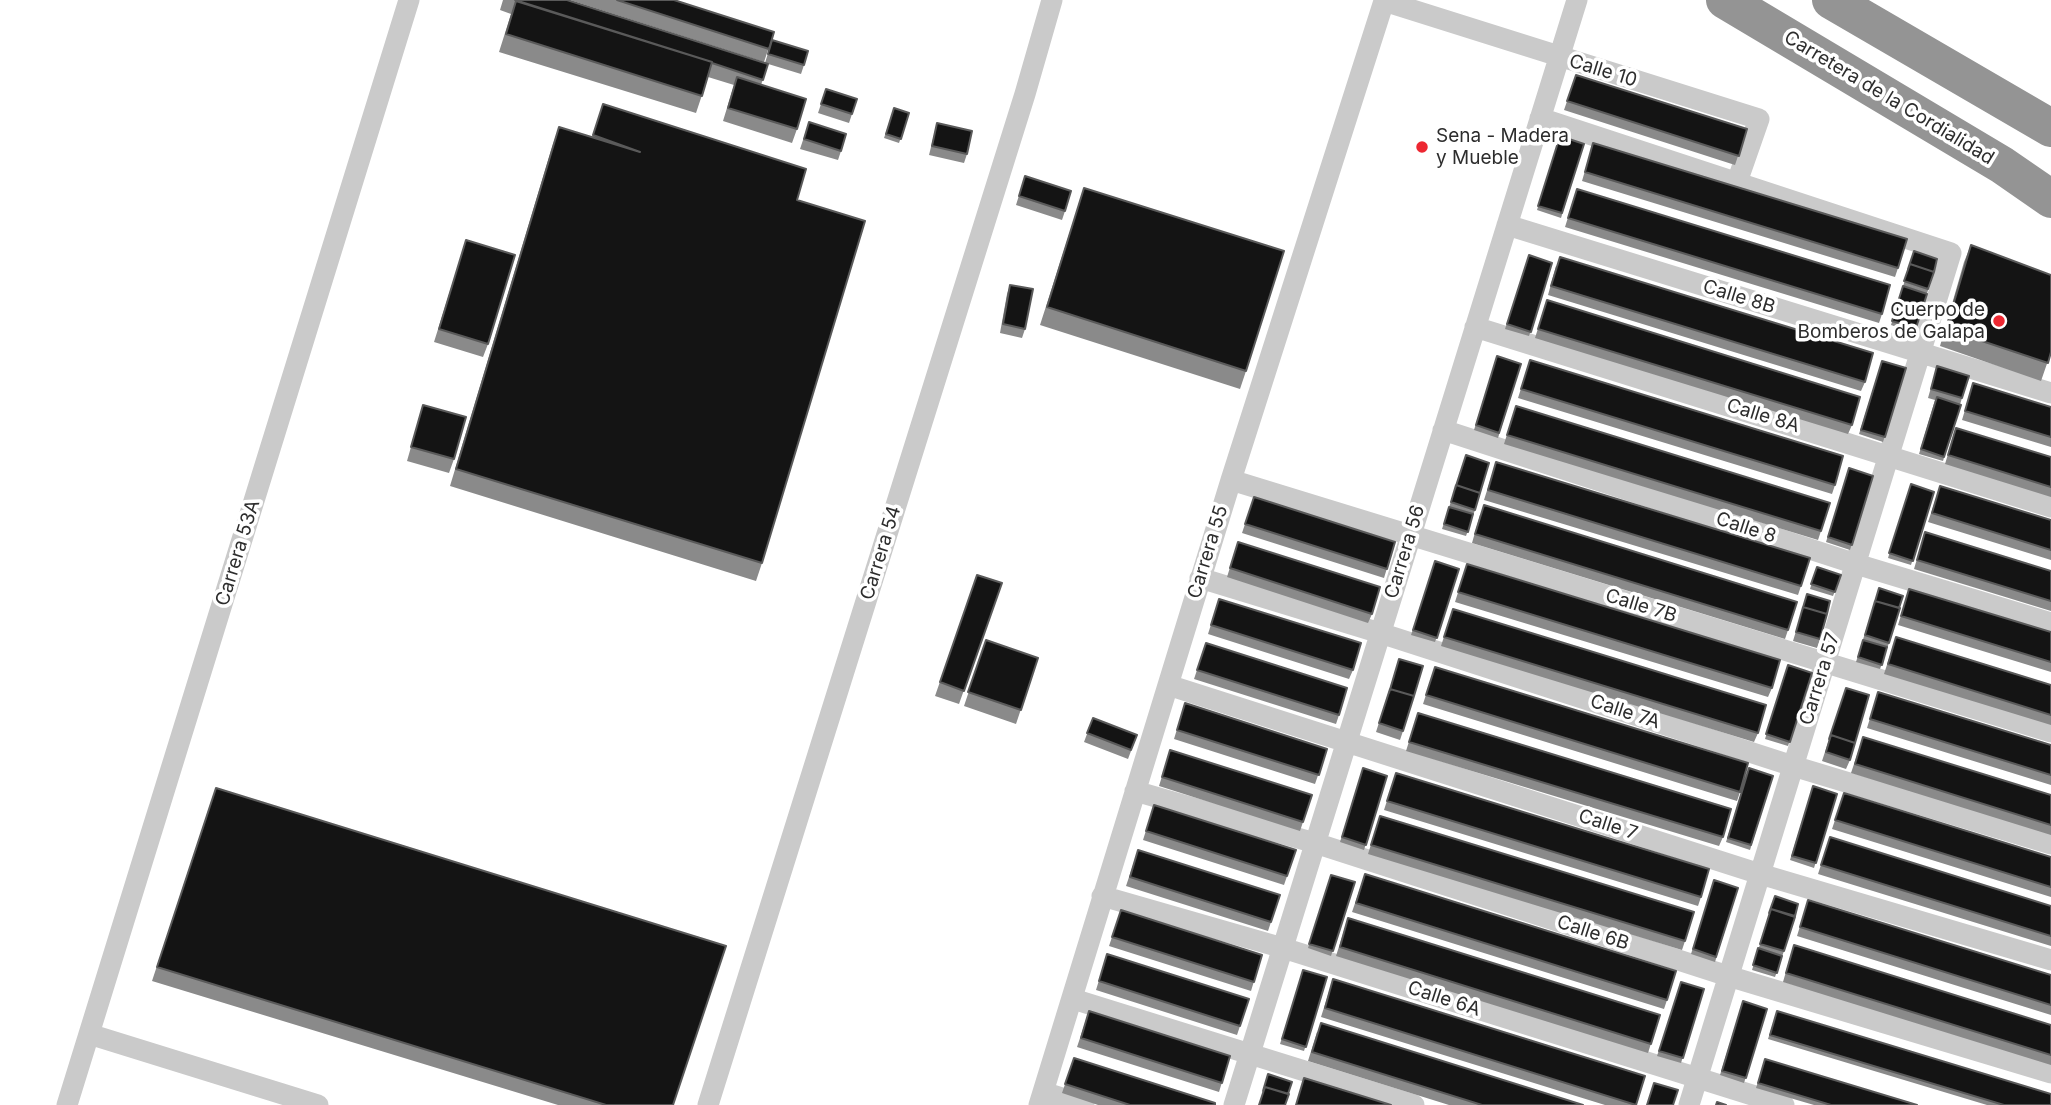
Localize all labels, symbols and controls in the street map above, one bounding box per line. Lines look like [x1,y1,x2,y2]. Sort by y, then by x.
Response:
street label: Carretera de la Cordialidad [1780,26,1998,170]
street label: Calle 10 [1566,50,1640,92]
place label: Sena - Madera y Mueble [1436,125,1569,169]
marker: Sena - Madera y Mueble [1414,139,1430,155]
street label: Calle 8B [1700,275,1778,319]
place label: Cuerpo de Bomberos de Galapa [1798,299,1985,343]
marker: Cuerpo de Bomberos de Galapa [1991,313,2007,329]
street label: Calle 8A [1724,394,1802,438]
street label: Carrera 53A [211,497,265,609]
street label: Carrera 54 [856,503,906,603]
street label: Carrera 55 [1183,503,1233,601]
street label: Carrera 56 [1380,503,1430,601]
street label: Calle 8 [1713,508,1779,548]
street label: Calle 7B [1603,584,1679,628]
street label: Carrera 57 [1795,630,1845,728]
street label: Calle 7A [1587,690,1663,734]
street label: Calle 7 [1576,805,1640,845]
street label: Calle 6B [1554,911,1632,955]
street label: Calle 6A [1405,977,1483,1021]

